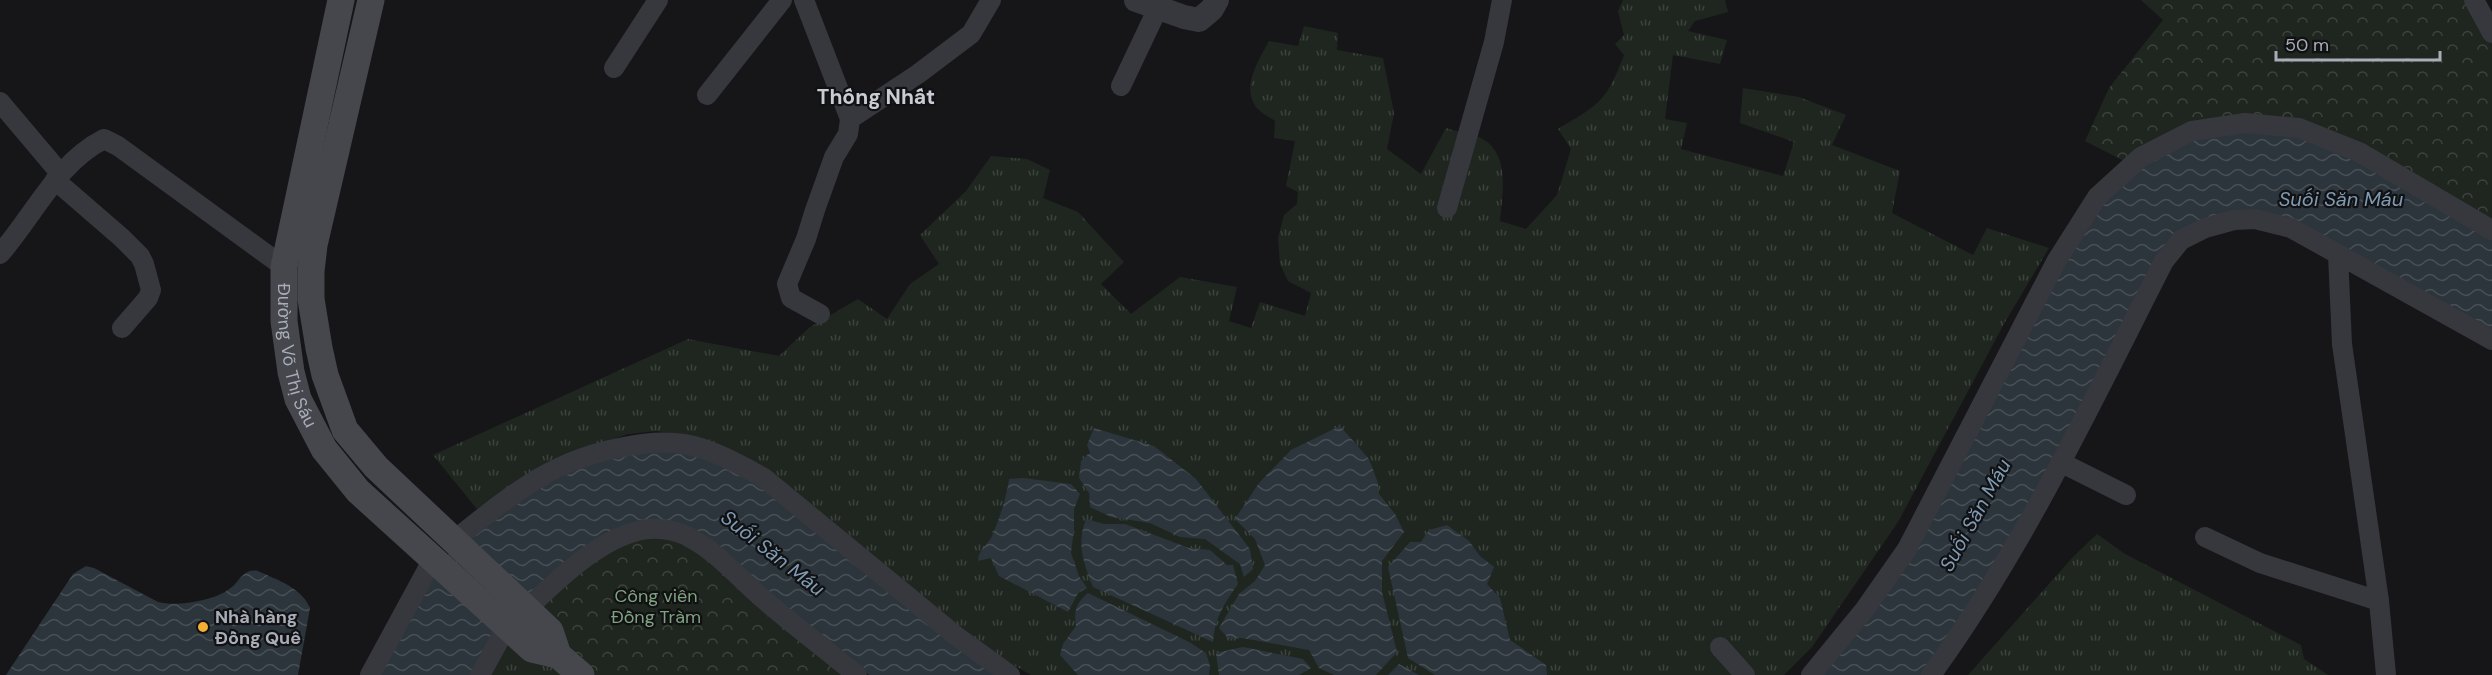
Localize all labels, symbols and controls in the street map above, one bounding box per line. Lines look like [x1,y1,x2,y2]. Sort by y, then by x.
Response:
scale bar [2276,24,2440,62]
text: 50 m [2285,33,2329,57]
district label: Thống Nhất [817,83,935,111]
water label: Suối Săn Máu [2279,186,2403,212]
street label: Đường Võ Thị Sáu [272,283,323,432]
water label: Suối Săn Máu [1933,454,2017,576]
water label: Suối Săn Máu [716,504,830,602]
park label: Công viên Đồng Tràm [611,584,701,629]
place label: Nhà hàng Đồng Quê [215,605,301,650]
marker: Nhà hàng Đồng Quê [196,620,210,634]

